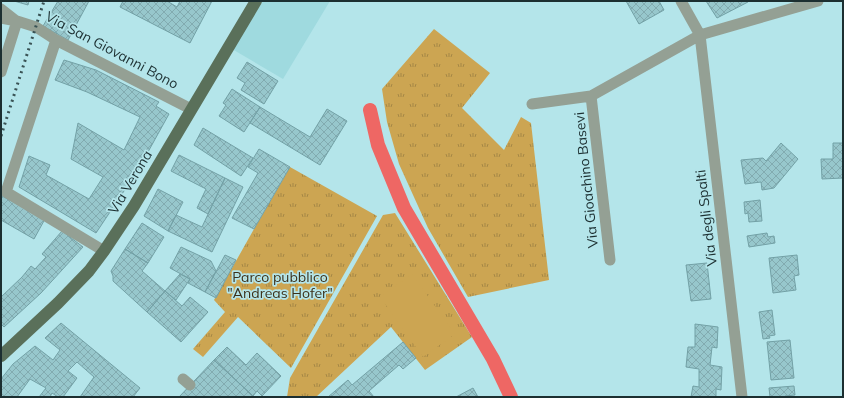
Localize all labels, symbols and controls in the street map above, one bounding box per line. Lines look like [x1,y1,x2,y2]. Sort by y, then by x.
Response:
street label: Via San Giovanni Bono [42,7,182,93]
street label: Via Gioachino Basevi [570,111,602,249]
street label: Via Verona [104,147,156,217]
street label: Via degli Spalti [691,169,721,267]
park label: Parco pubblico "Andreas Hofer" [227,268,333,302]

